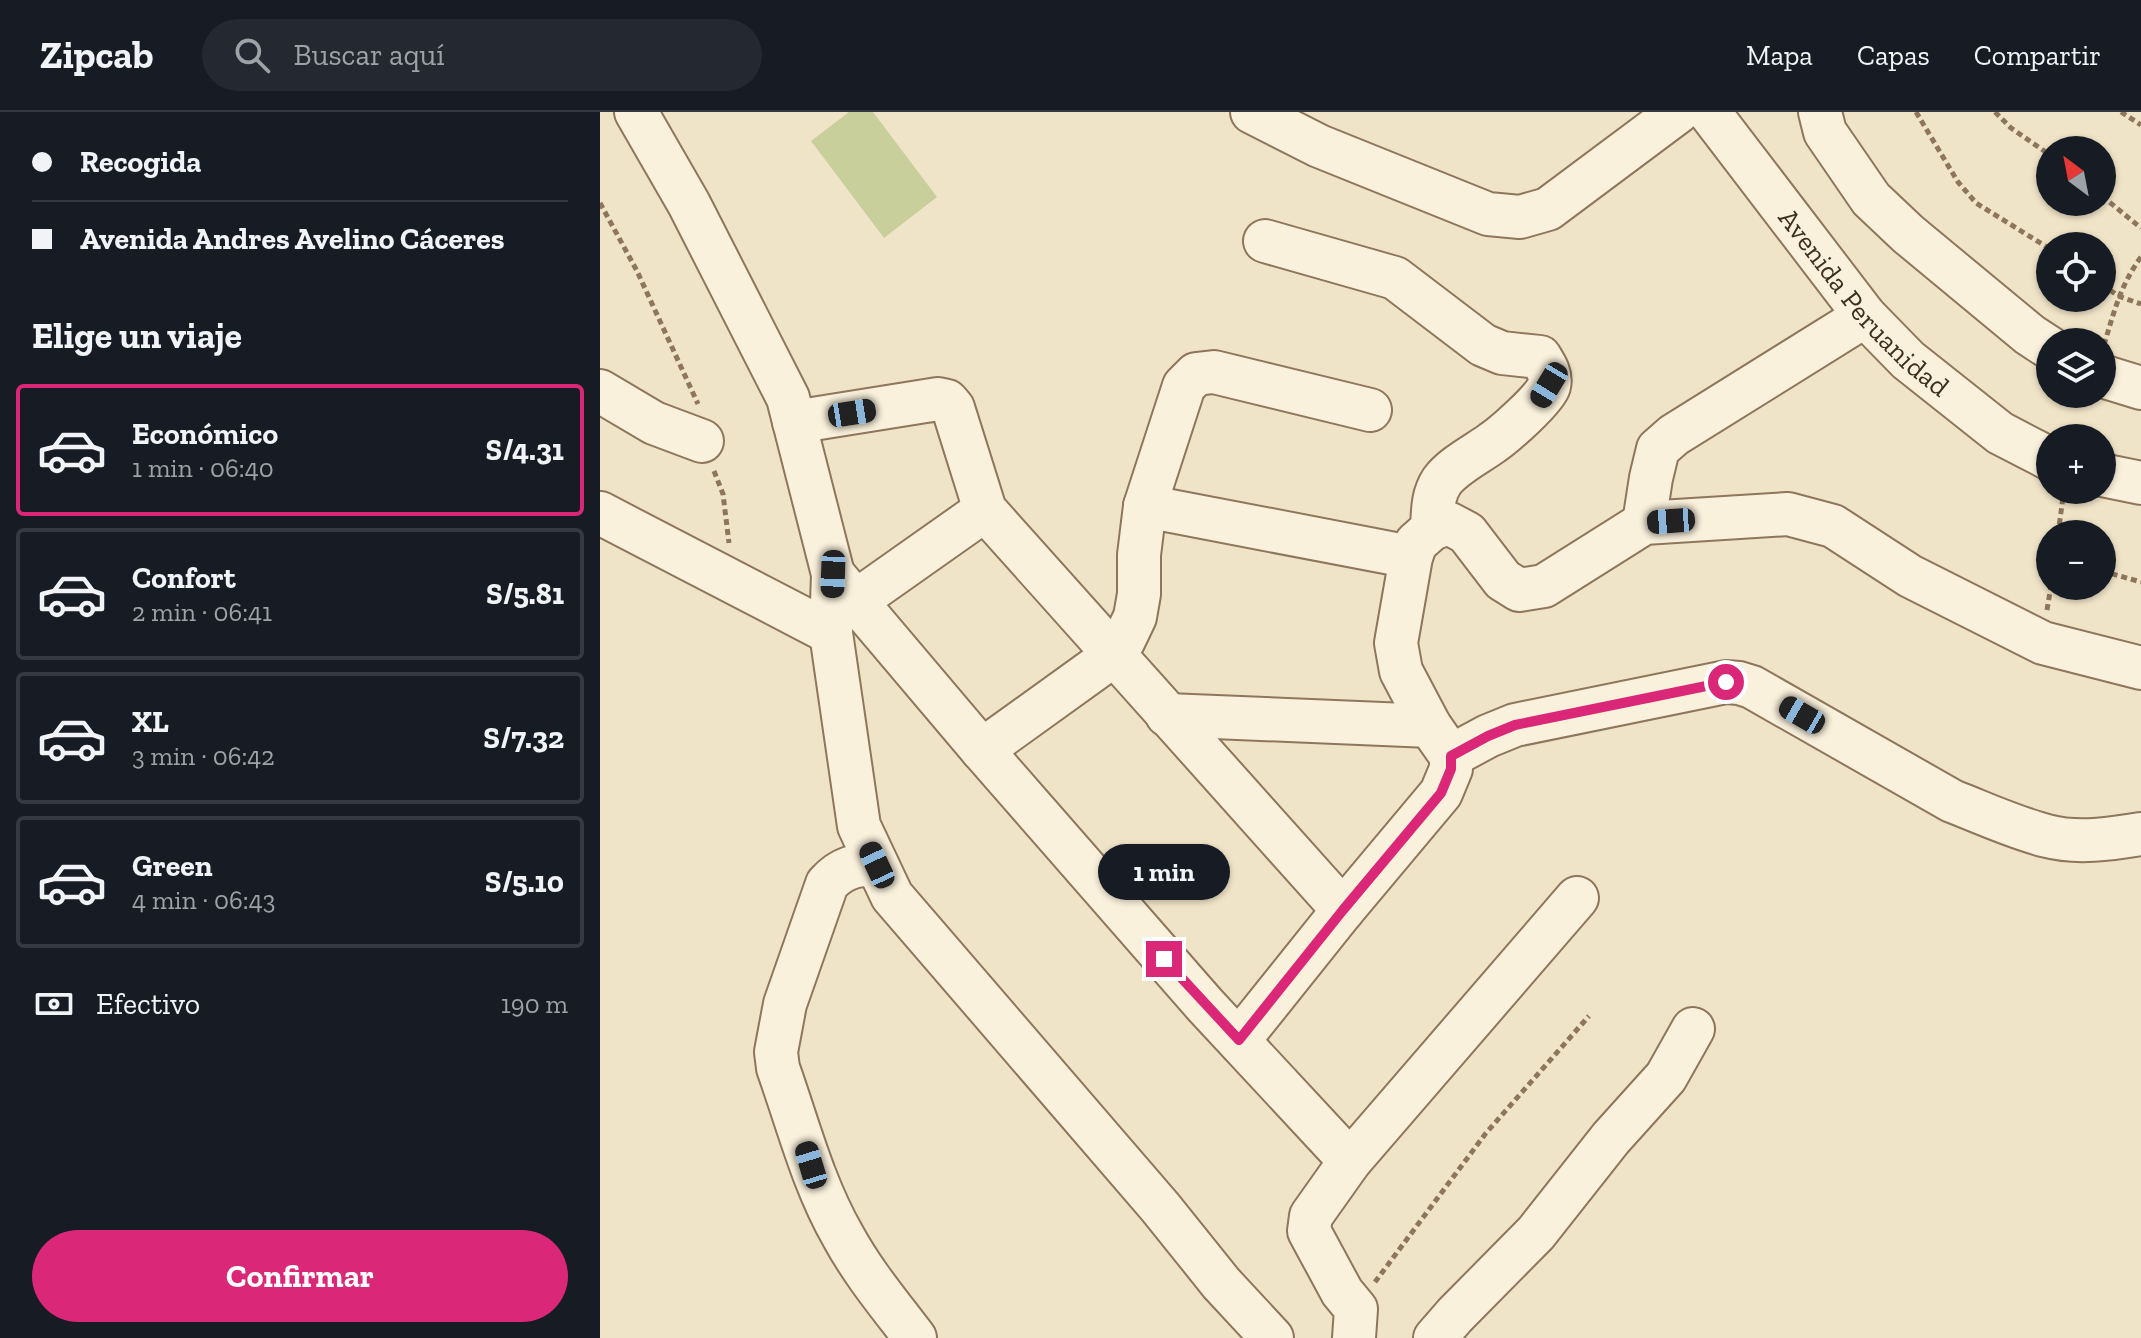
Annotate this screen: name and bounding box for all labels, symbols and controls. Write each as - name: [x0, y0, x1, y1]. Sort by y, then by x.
- search box: [202, 19, 762, 91]
- text: Zipcab: [40, 32, 154, 78]
- icon: search: [230, 33, 274, 77]
- text: Buscar aquí: [294, 37, 445, 73]
- text: Mapa: [1746, 39, 1813, 72]
- text: Capas: [1857, 39, 1930, 72]
- text: Compartir: [1974, 39, 2101, 72]
- north arrow: [2036, 136, 2116, 216]
- map controls: [2036, 136, 2116, 600]
- text: Recogida: [80, 144, 202, 180]
- street label: Avenida Peruanidad: [1772, 202, 1956, 403]
- text: Avenida Andres Avelino Cáceres: [80, 221, 505, 257]
- button: locate: [2036, 232, 2116, 312]
- text: Elige un viaje: [32, 314, 242, 357]
- button: layers: [2036, 328, 2116, 408]
- car: [1526, 358, 1572, 412]
- car: [826, 397, 878, 429]
- icon: car: [36, 414, 108, 486]
- text: Económico: [132, 416, 278, 452]
- button: +: [2036, 424, 2116, 504]
- text: S/4.31: [485, 432, 564, 468]
- text: 1 min · 06:40: [132, 452, 274, 484]
- car: [1646, 507, 1696, 535]
- button: −: [2036, 520, 2116, 600]
- car: [820, 550, 846, 598]
- icon: car: [36, 558, 108, 630]
- text: Confort: [132, 560, 236, 596]
- text: S/5.81: [486, 576, 564, 612]
- text: 2 min · 06:41: [132, 596, 272, 628]
- route start: [1708, 664, 1744, 700]
- car: [1775, 693, 1829, 737]
- icon: car: [36, 702, 108, 774]
- text: XL: [132, 704, 169, 740]
- text: S/7.32: [483, 720, 564, 756]
- text: 3 min · 06:42: [132, 740, 275, 772]
- car: [856, 838, 898, 892]
- callout: 1 min: [1098, 843, 1230, 899]
- icon: car: [36, 846, 108, 918]
- text: Green: [132, 848, 212, 884]
- text: 1 min: [1133, 856, 1195, 888]
- text: S/5.10: [485, 864, 564, 900]
- text: 4 min · 06:43: [132, 884, 275, 916]
- route end: [1146, 941, 1182, 977]
- icon: cash: [32, 982, 76, 1026]
- text: Efectivo: [96, 986, 200, 1022]
- text: 190 m: [501, 988, 568, 1020]
- car: [793, 1139, 829, 1191]
- button: Confirmar: [32, 1230, 568, 1322]

